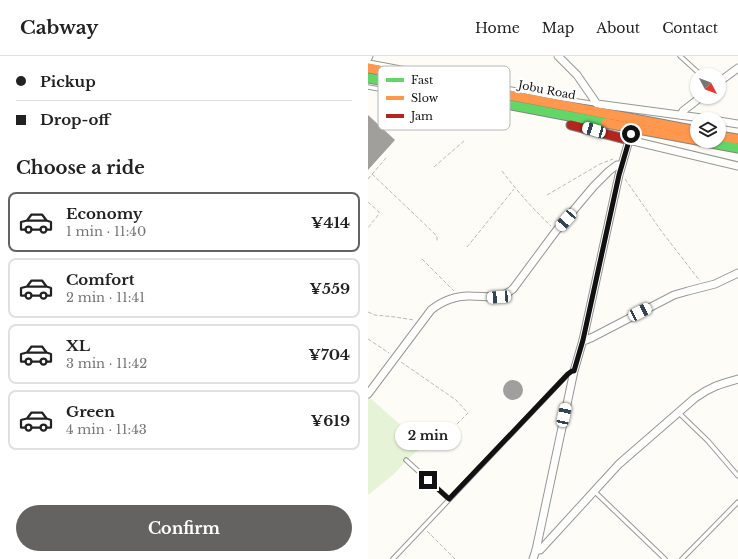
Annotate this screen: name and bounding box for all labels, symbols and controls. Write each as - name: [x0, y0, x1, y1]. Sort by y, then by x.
- text: Cabway: [20, 16, 98, 39]
- text: Home: [475, 19, 520, 37]
- text: Map: [542, 19, 574, 37]
- text: About: [596, 19, 640, 37]
- text: Contact: [662, 19, 718, 37]
- legend: [378, 66, 510, 130]
- north arrow: [690, 68, 726, 104]
- map controls: [690, 68, 726, 148]
- text: Pickup: [40, 72, 96, 91]
- text: Fast: [411, 73, 434, 87]
- street label: Jobu Road: [515, 77, 577, 103]
- text: Slow: [411, 91, 439, 105]
- text: Jam: [409, 109, 433, 123]
- text: Drop-off: [40, 110, 110, 129]
- button: layers: [690, 112, 726, 148]
- car: [581, 121, 607, 139]
- route start: [622, 125, 640, 143]
- text: Choose a ride: [16, 157, 145, 179]
- icon: car: [18, 204, 54, 240]
- text: Economy: [66, 204, 143, 223]
- car: [554, 207, 578, 233]
- text: ¥414: [311, 213, 350, 232]
- text: 1 min · 11:40: [66, 223, 146, 240]
- icon: car: [18, 270, 54, 306]
- text: Comfort: [66, 270, 134, 289]
- text: ¥559: [309, 279, 350, 298]
- text: 2 min · 11:41: [66, 289, 145, 306]
- car: [487, 290, 511, 304]
- car: [627, 301, 653, 323]
- icon: car: [18, 336, 54, 372]
- text: XL: [66, 336, 90, 355]
- text: ¥704: [308, 345, 350, 364]
- text: 3 min · 11:42: [66, 355, 147, 372]
- icon: car: [18, 402, 54, 438]
- text: Green: [66, 402, 115, 421]
- car: [556, 402, 572, 428]
- text: ¥619: [310, 411, 350, 430]
- text: 4 min · 11:43: [66, 421, 147, 438]
- callout: 2 min: [395, 422, 461, 450]
- text: 2 min: [408, 427, 448, 444]
- route end: [419, 471, 437, 489]
- button: Confirm: [16, 505, 352, 551]

